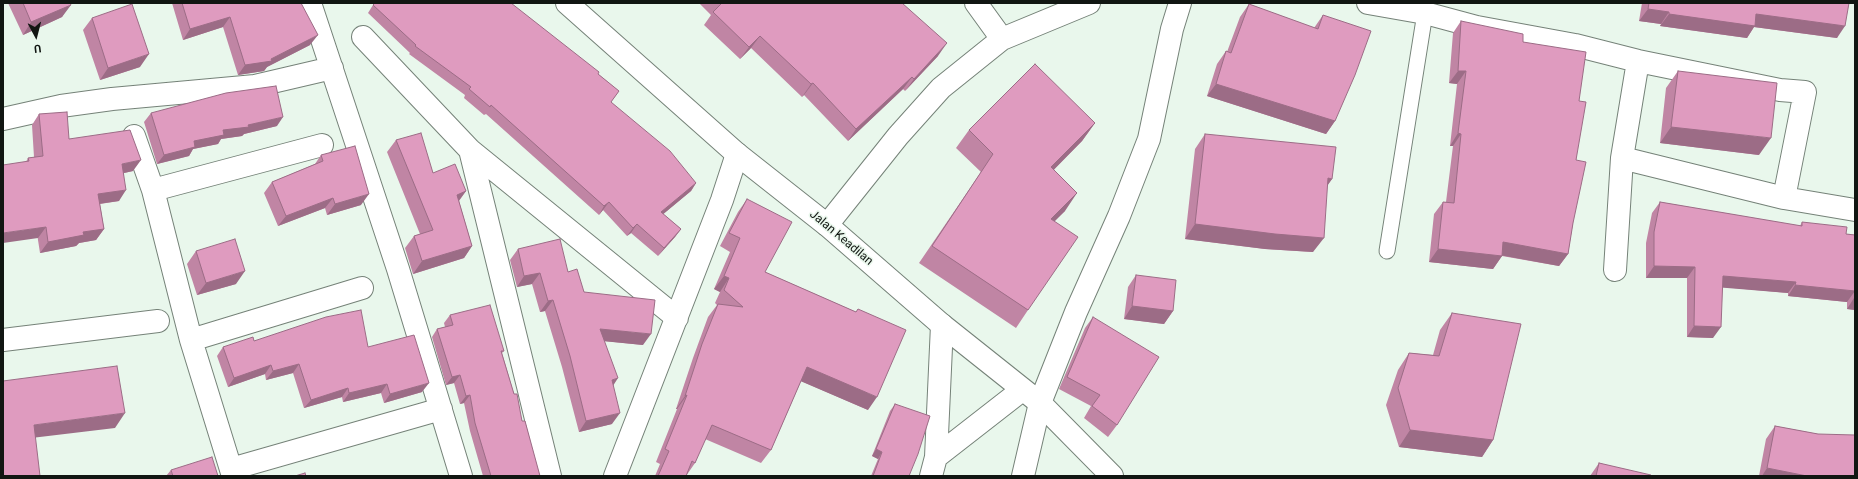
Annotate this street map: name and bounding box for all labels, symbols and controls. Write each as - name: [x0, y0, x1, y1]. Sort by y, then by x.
- north arrow: [16, 16, 56, 56]
- text: U: [33, 42, 42, 55]
- street label: Jalan Keadilan: [806, 207, 876, 269]

